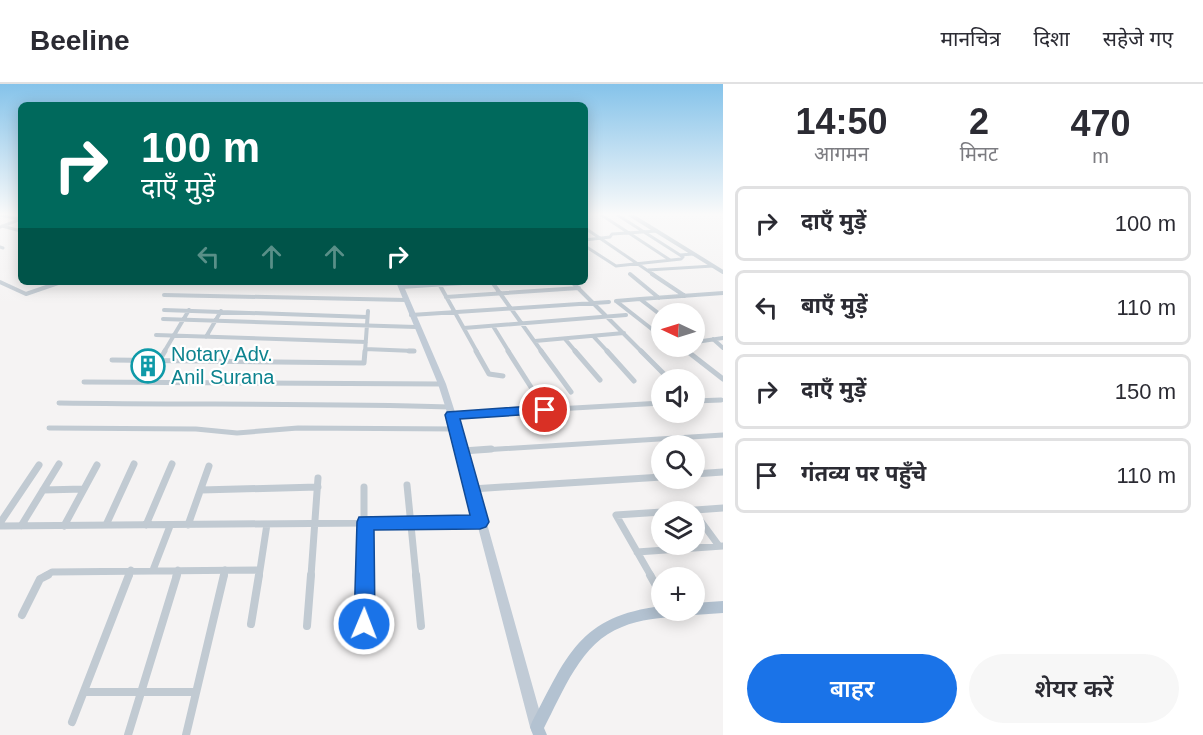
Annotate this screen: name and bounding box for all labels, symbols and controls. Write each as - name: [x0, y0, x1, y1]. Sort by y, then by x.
- text: Beeline: [30, 25, 130, 56]
- text: मानचित्र: [940, 27, 1000, 50]
- text: दिशा: [1033, 27, 1070, 50]
- text: सहेजे गए: [1103, 27, 1173, 50]
- text: 14:50: [795, 101, 887, 142]
- text: 2: [969, 101, 989, 142]
- text: 470: [1071, 103, 1131, 144]
- text: 100 m: [141, 124, 260, 171]
- icon: right: [42, 126, 120, 204]
- text: आगमन: [814, 143, 869, 165]
- text: मिनट: [960, 143, 998, 165]
- text: m: [1092, 145, 1109, 167]
- text: दाएँ मुड़ें: [141, 173, 215, 203]
- icon: right: [750, 207, 783, 240]
- text: दाएँ मुड़ें: [801, 209, 866, 234]
- text: 100 m: [1115, 211, 1176, 236]
- icon: left: [192, 240, 225, 273]
- icon: ahead: [255, 240, 288, 273]
- icon: ahead: [318, 240, 351, 273]
- icon: right: [381, 240, 414, 273]
- icon: left: [750, 291, 783, 324]
- text: बाएँ मुड़ें: [801, 293, 867, 318]
- text: 110 m: [1116, 295, 1176, 320]
- north arrow: [651, 303, 705, 357]
- map controls: [651, 303, 705, 621]
- place label: Notary Adv. Anil Surana: [171, 343, 275, 388]
- building icon: Notary Adv. Anil Surana: [130, 348, 166, 384]
- button: sound: [651, 369, 705, 423]
- icon: right: [750, 375, 783, 408]
- text: दाएँ मुड़ें: [801, 377, 866, 402]
- text: 150 m: [1115, 379, 1176, 404]
- pin: [519, 384, 570, 435]
- icon: arrive: [528, 393, 561, 426]
- button: search: [651, 435, 705, 489]
- icon: arrive: [750, 459, 783, 492]
- text: गंतव्य पर पहुँचे: [801, 461, 926, 486]
- text: 110 m: [1116, 463, 1176, 488]
- button: layers: [651, 501, 705, 555]
- button: +: [651, 567, 705, 621]
- position arrow: [332, 592, 396, 656]
- button: बाहर: [747, 654, 957, 723]
- button: शेयर करें: [969, 654, 1179, 723]

